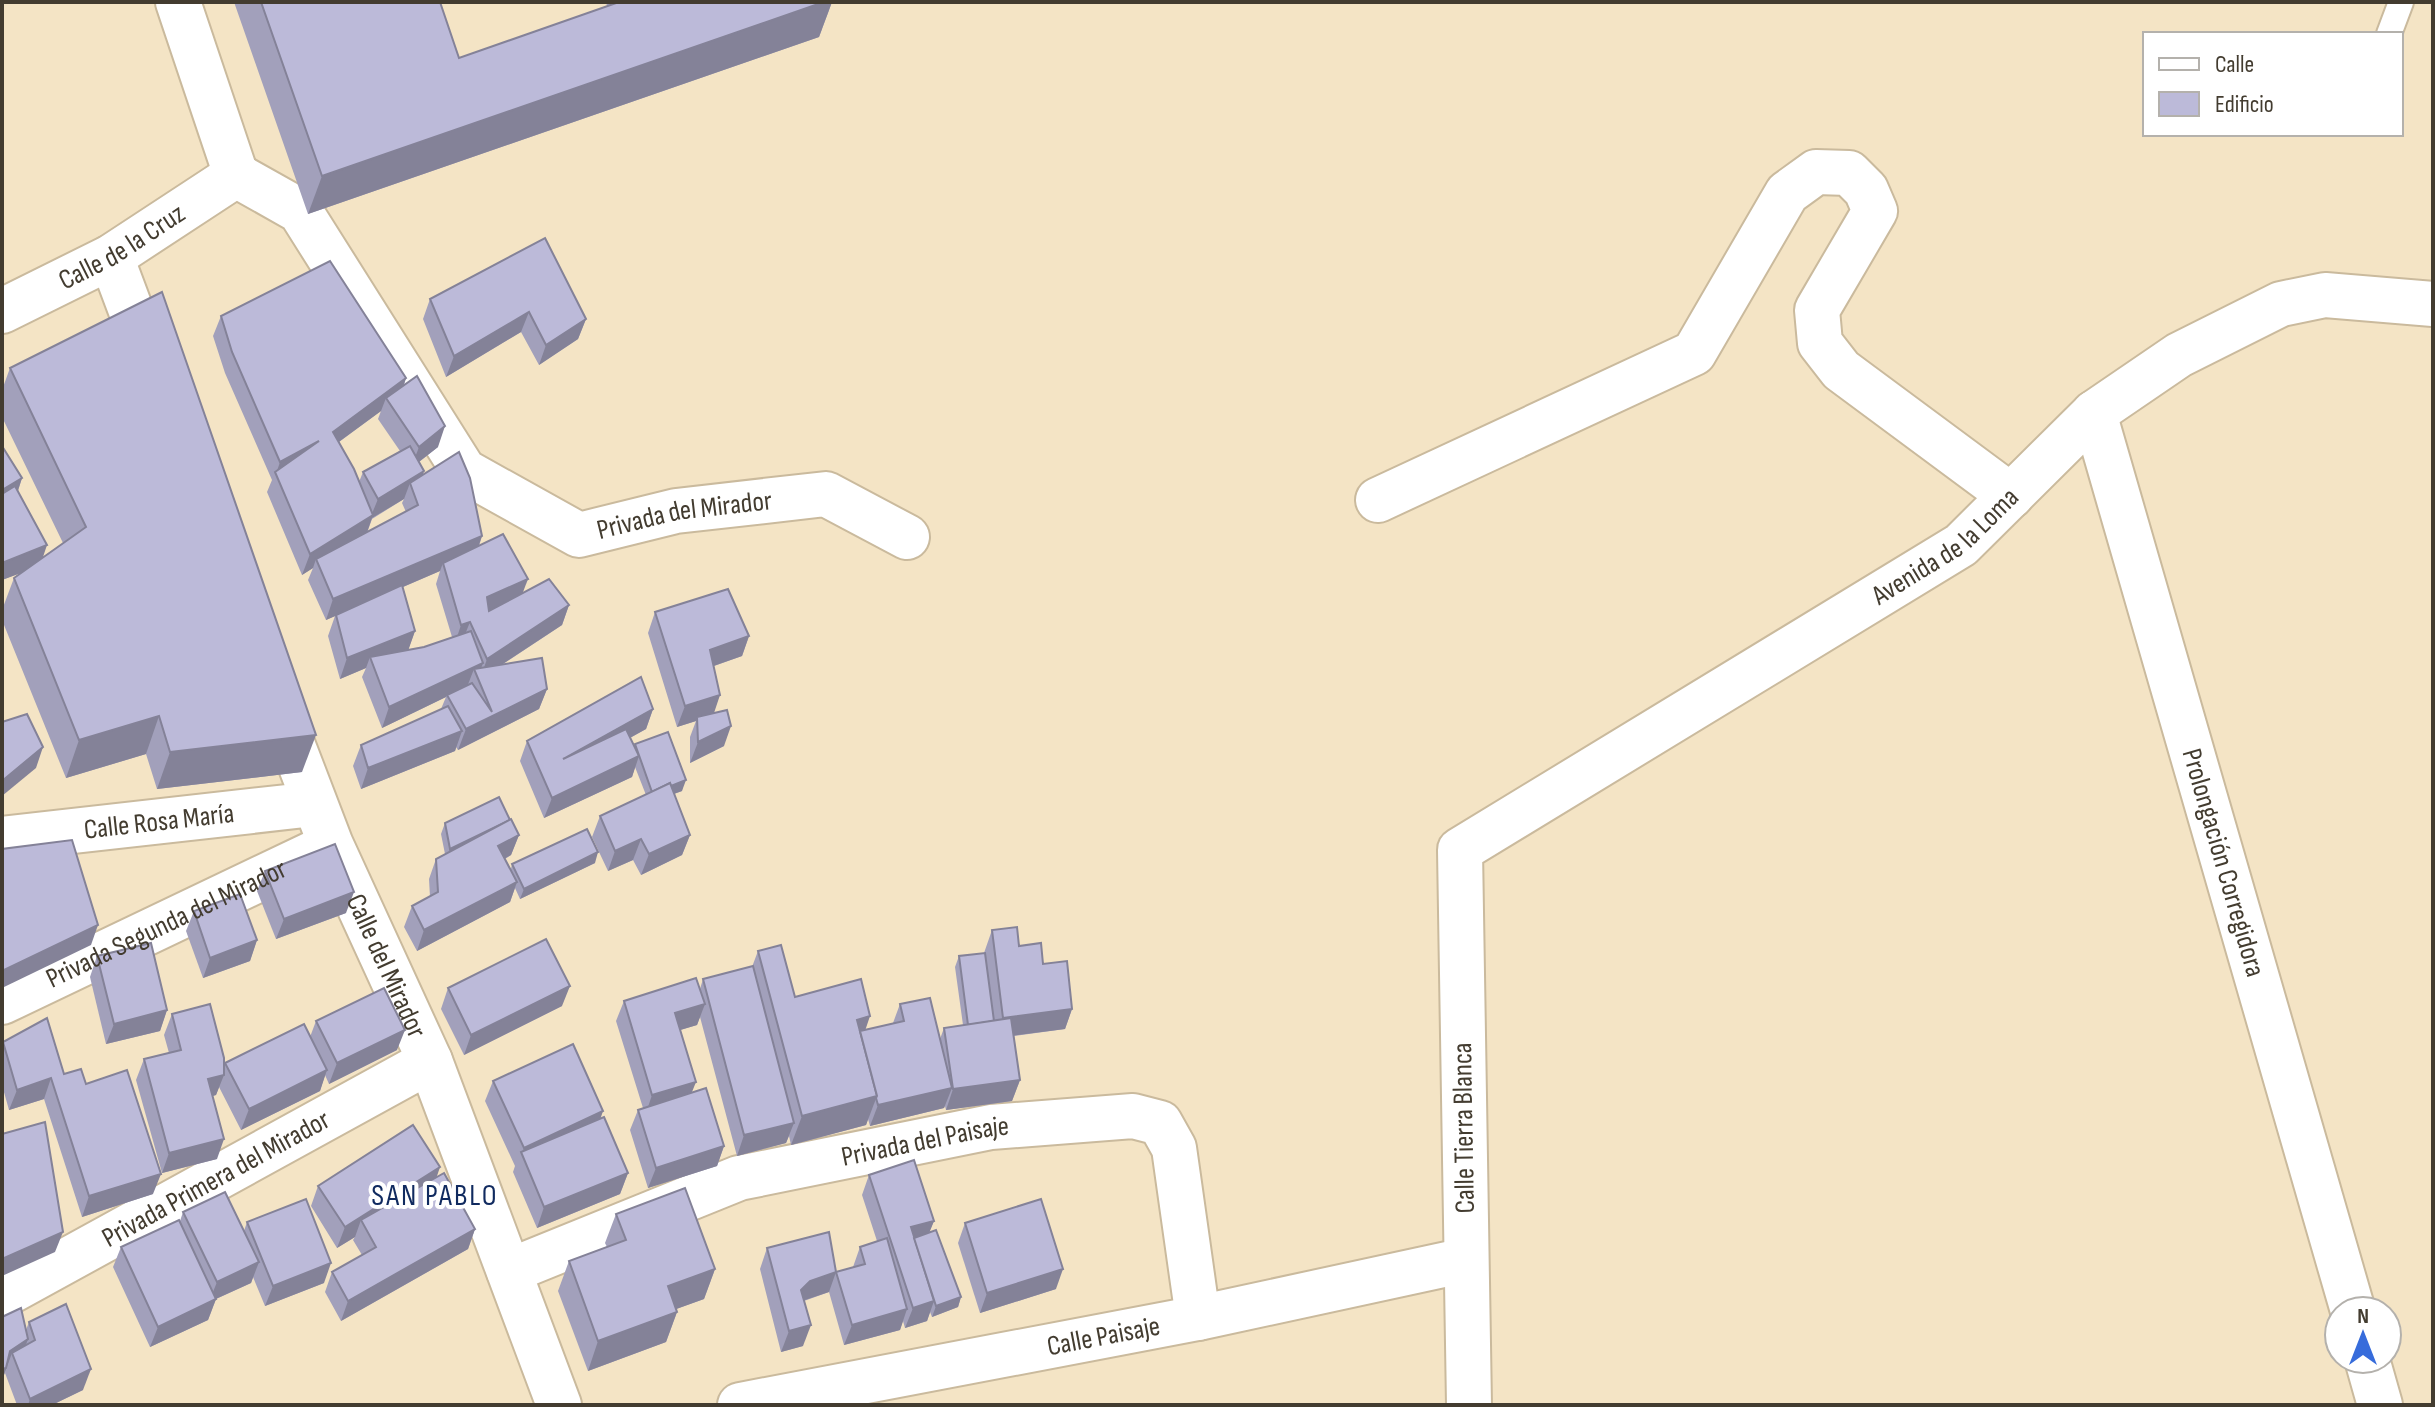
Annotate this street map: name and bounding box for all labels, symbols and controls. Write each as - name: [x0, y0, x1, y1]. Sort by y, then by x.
- legend: [2143, 32, 2403, 136]
- text: Calle: [2215, 50, 2254, 79]
- text: Edificio: [2215, 90, 2274, 119]
- street label: Calle de la Cruz: [53, 197, 191, 297]
- street label: Avenida de la Loma: [1865, 481, 2025, 612]
- street label: Privada del Mirador: [593, 484, 774, 546]
- street label: Prolongación Corregidora: [2175, 745, 2272, 981]
- street label: Calle Rosa María: [82, 797, 236, 846]
- street label: Privada Segunda del Mirador: [41, 852, 292, 995]
- street label: Calle del Mirador: [339, 889, 434, 1043]
- street label: Calle Tierra Blanca: [1446, 1042, 1482, 1214]
- street label: Privada Primera del Mirador: [96, 1103, 335, 1254]
- street label: Privada del Paisaje: [838, 1109, 1010, 1173]
- district label: SAN PABLO: [371, 1178, 499, 1214]
- north arrow: [2323, 1295, 2403, 1375]
- text: N: [2357, 1303, 2369, 1330]
- street label: Calle Paisaje: [1044, 1309, 1163, 1363]

